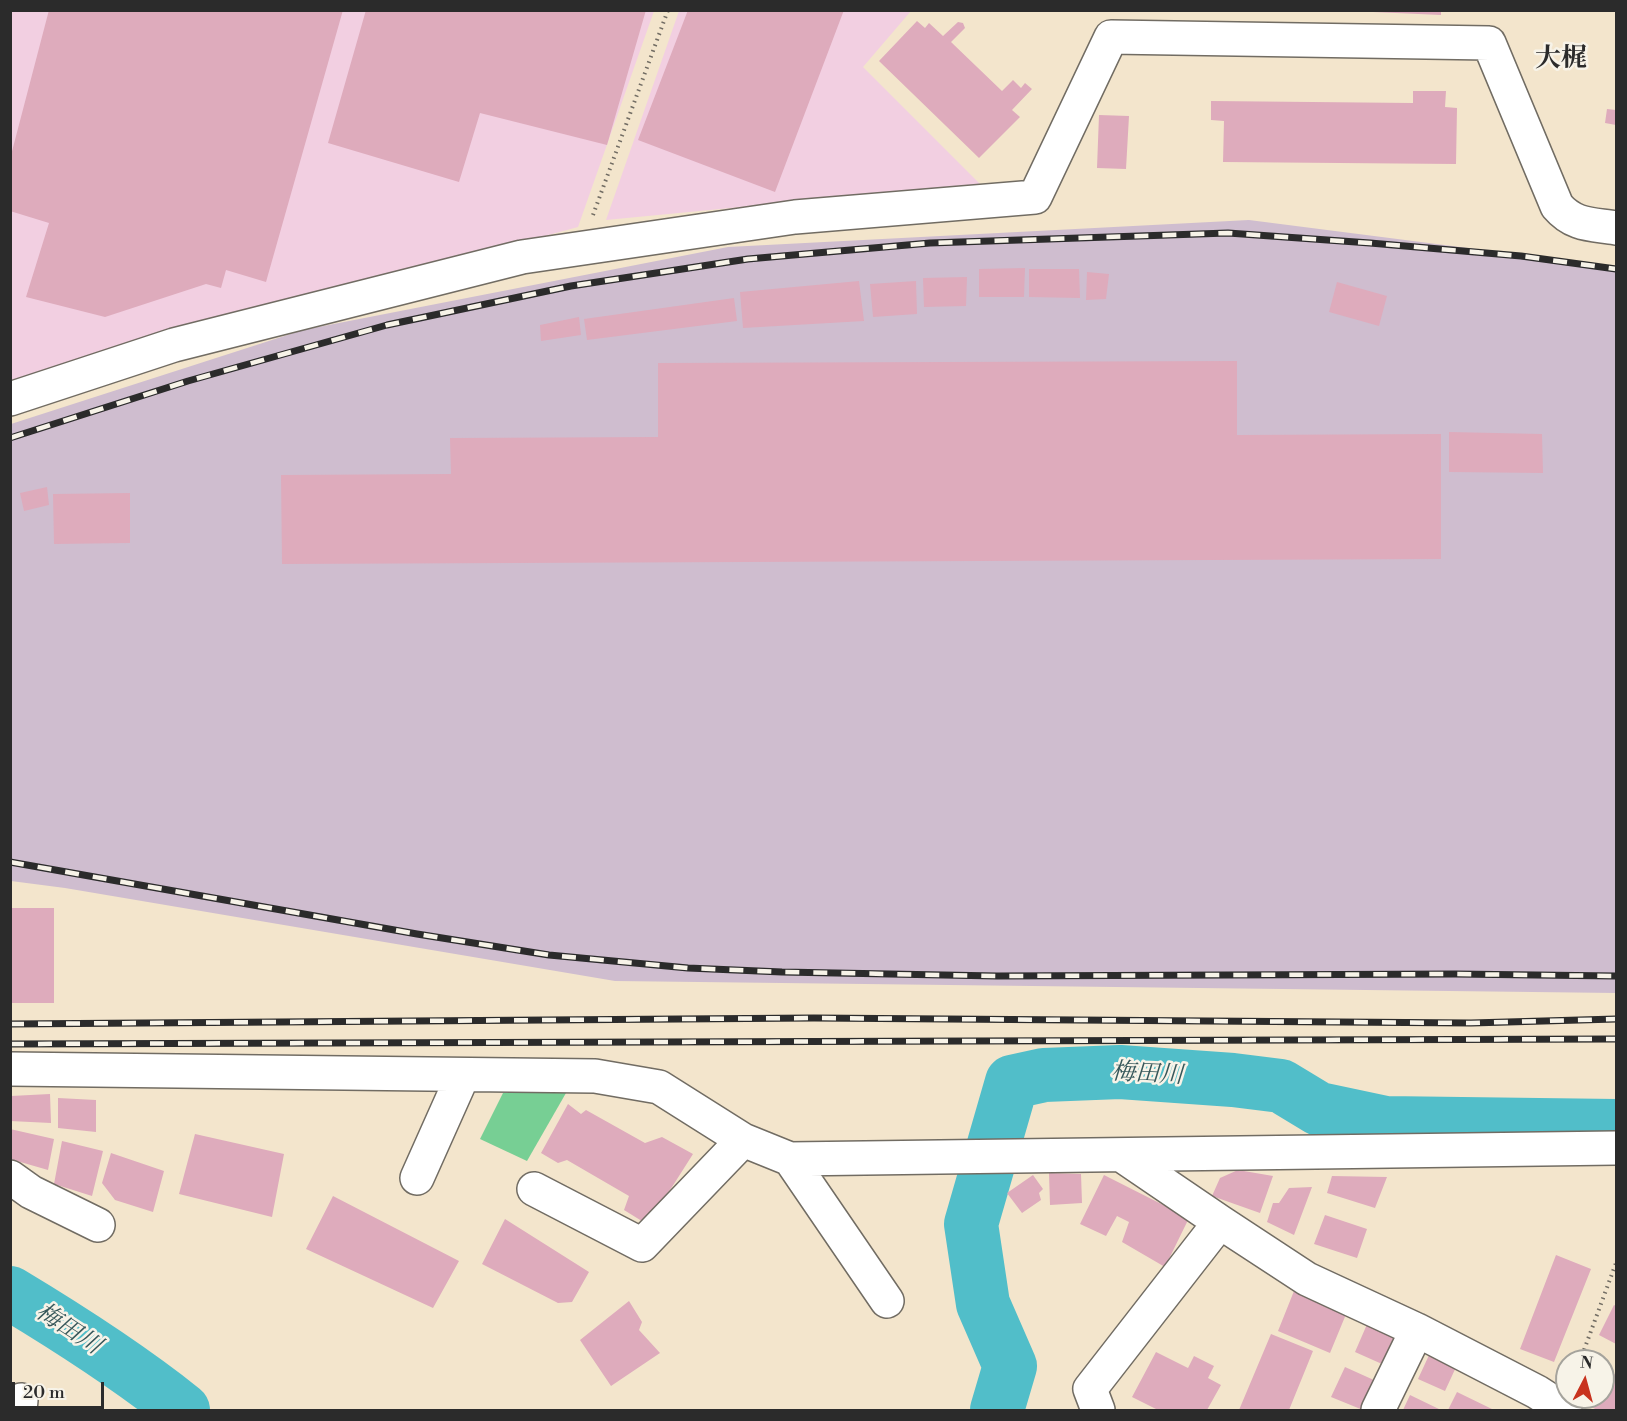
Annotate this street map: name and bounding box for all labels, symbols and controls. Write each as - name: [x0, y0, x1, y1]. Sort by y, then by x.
- district label: 大梶: [1535, 44, 1587, 76]
- water label: 梅田川: [1110, 1059, 1184, 1091]
- water label: 梅田川: [30, 1298, 106, 1362]
- north arrow: [1555, 1349, 1615, 1409]
- text: N: [1579, 1352, 1594, 1374]
- scale bar: [15, 1370, 106, 1408]
- text: 20 m: [23, 1381, 65, 1404]

